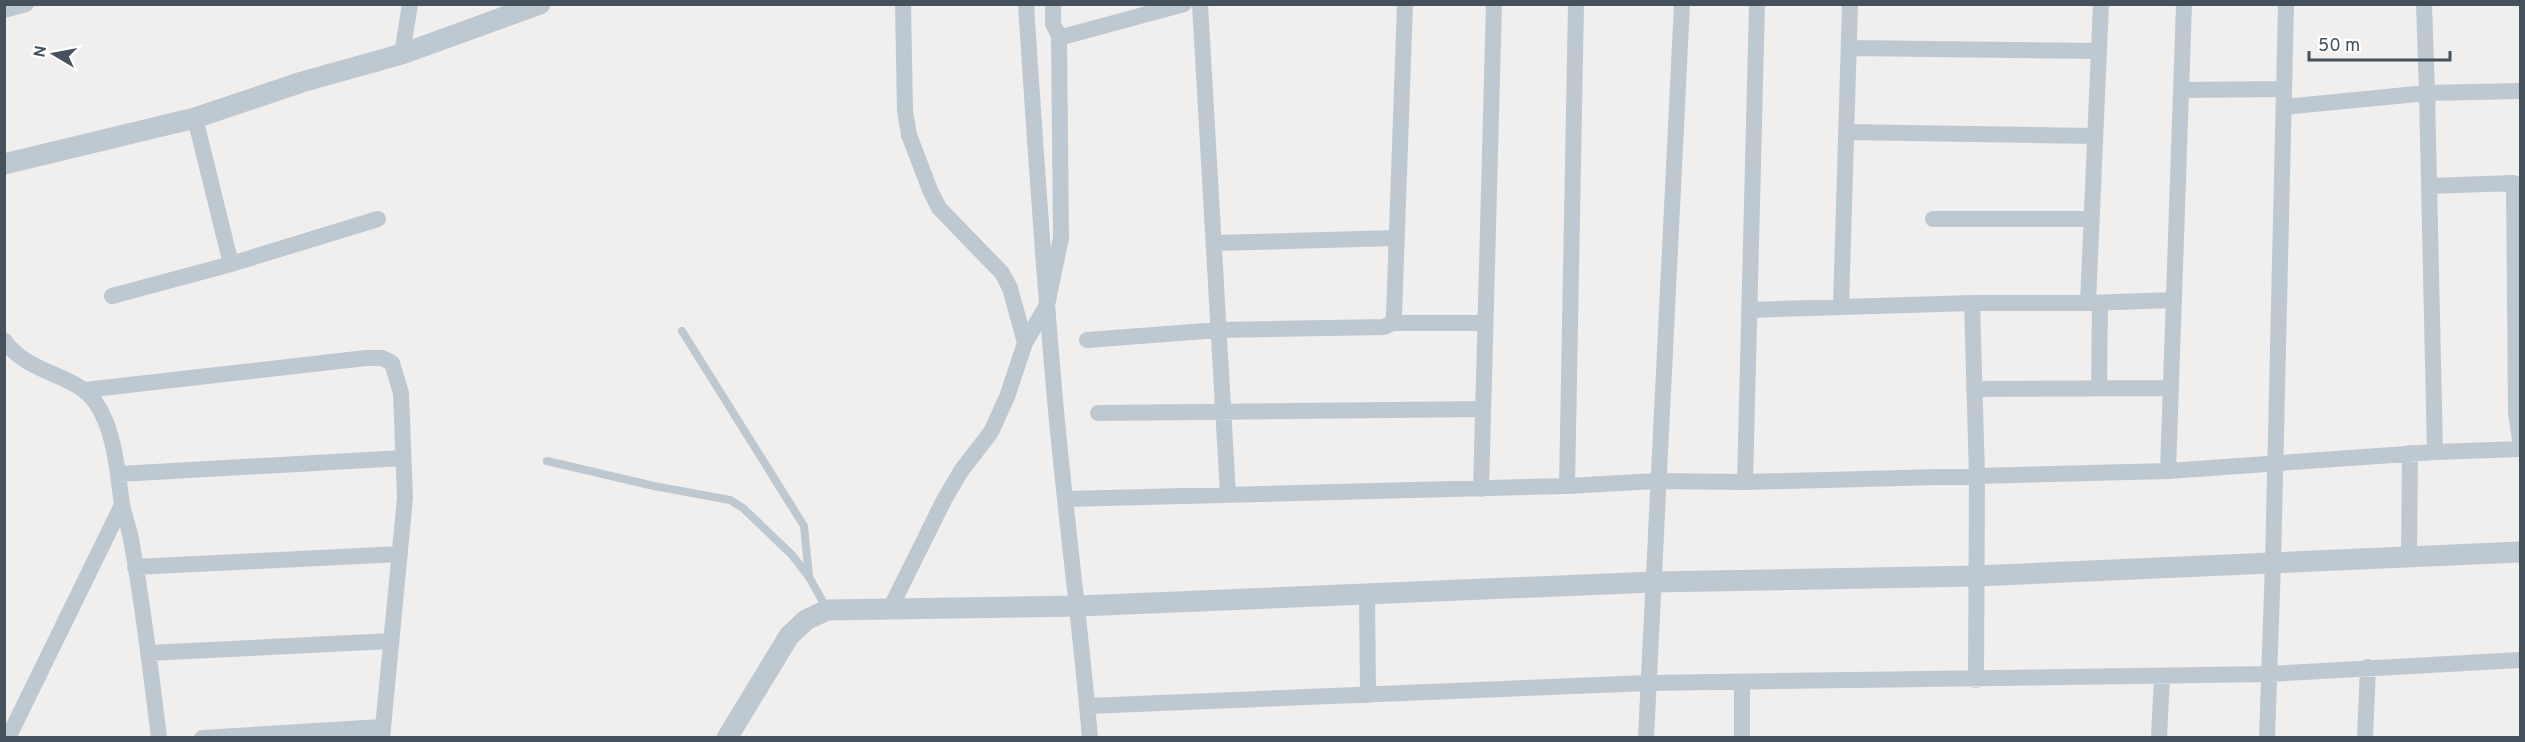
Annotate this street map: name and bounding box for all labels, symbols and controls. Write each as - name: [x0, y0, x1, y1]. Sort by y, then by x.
- north arrow: [24, 24, 84, 84]
- scale bar: [2309, 24, 2450, 62]
- text: 50 m: [2318, 35, 2360, 58]
- text: N: [30, 44, 52, 59]

